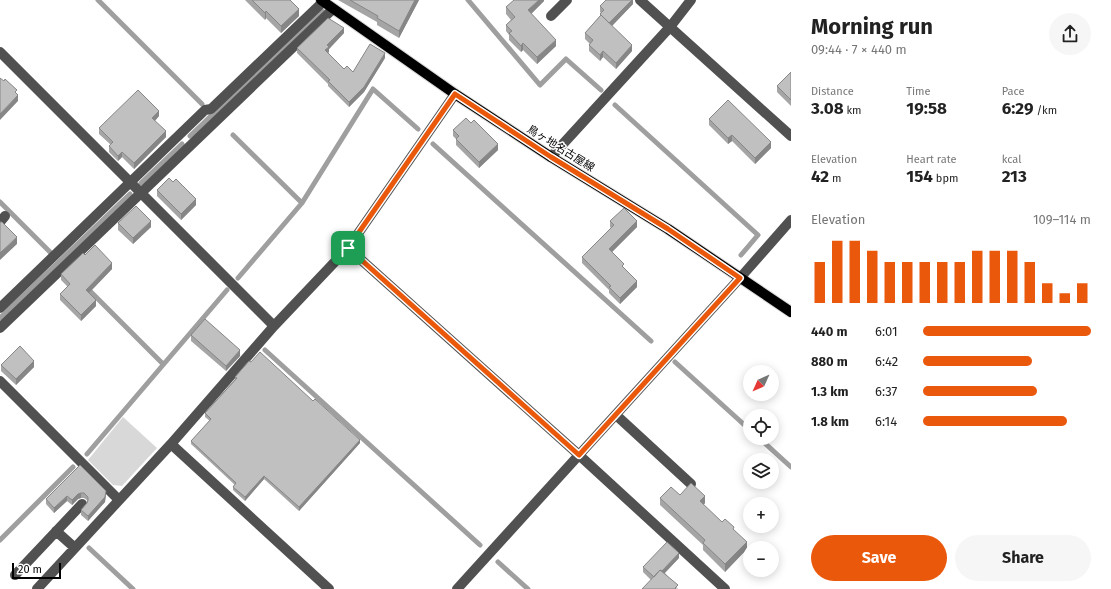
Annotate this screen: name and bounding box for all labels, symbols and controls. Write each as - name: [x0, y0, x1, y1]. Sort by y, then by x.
- text: Morning run: [811, 13, 933, 40]
- button: share: [1049, 13, 1091, 55]
- text: 09:44 · 7 × 440 m: [811, 42, 907, 57]
- text: Distance: [811, 85, 854, 98]
- text: Time: [906, 85, 931, 98]
- text: Pace: [1002, 85, 1024, 98]
- text: 3.08: [811, 98, 844, 119]
- text: 19:58: [906, 98, 947, 119]
- text: 6:29: [1002, 98, 1033, 119]
- text: km: [844, 104, 862, 117]
- text: /km: [1033, 104, 1057, 117]
- street label: 鳥ヶ地名古屋線: [525, 123, 597, 174]
- text: Elevation: [811, 153, 857, 166]
- text: Heart rate: [906, 153, 956, 166]
- text: kcal: [1002, 153, 1021, 166]
- text: 42: [811, 166, 829, 187]
- text: 154: [906, 166, 933, 187]
- text: 213: [1002, 166, 1027, 187]
- text: m: [829, 172, 841, 185]
- text: bpm: [933, 172, 958, 185]
- text: Elevation: [811, 212, 865, 227]
- text: 109–114 m: [1033, 212, 1091, 227]
- pin: [331, 231, 365, 265]
- icon: arrive: [337, 237, 359, 259]
- text: 440 m: [811, 324, 847, 339]
- text: 6:01: [875, 324, 898, 339]
- text: 880 m: [811, 354, 848, 369]
- text: 6:42: [875, 354, 898, 369]
- north arrow: [743, 365, 779, 401]
- map controls: [743, 365, 779, 577]
- text: 1.3 km: [811, 384, 848, 399]
- text: 6:37: [875, 384, 897, 399]
- button: locate: [743, 409, 779, 445]
- text: 1.8 km: [811, 414, 849, 429]
- text: 6:14: [875, 414, 897, 429]
- button: layers: [743, 453, 779, 489]
- button: +: [743, 497, 779, 533]
- button: Save: [811, 535, 947, 581]
- button: Share: [955, 535, 1091, 581]
- button: −: [743, 541, 779, 577]
- scale bar: [12, 561, 61, 580]
- text: 20 m: [18, 563, 42, 576]

